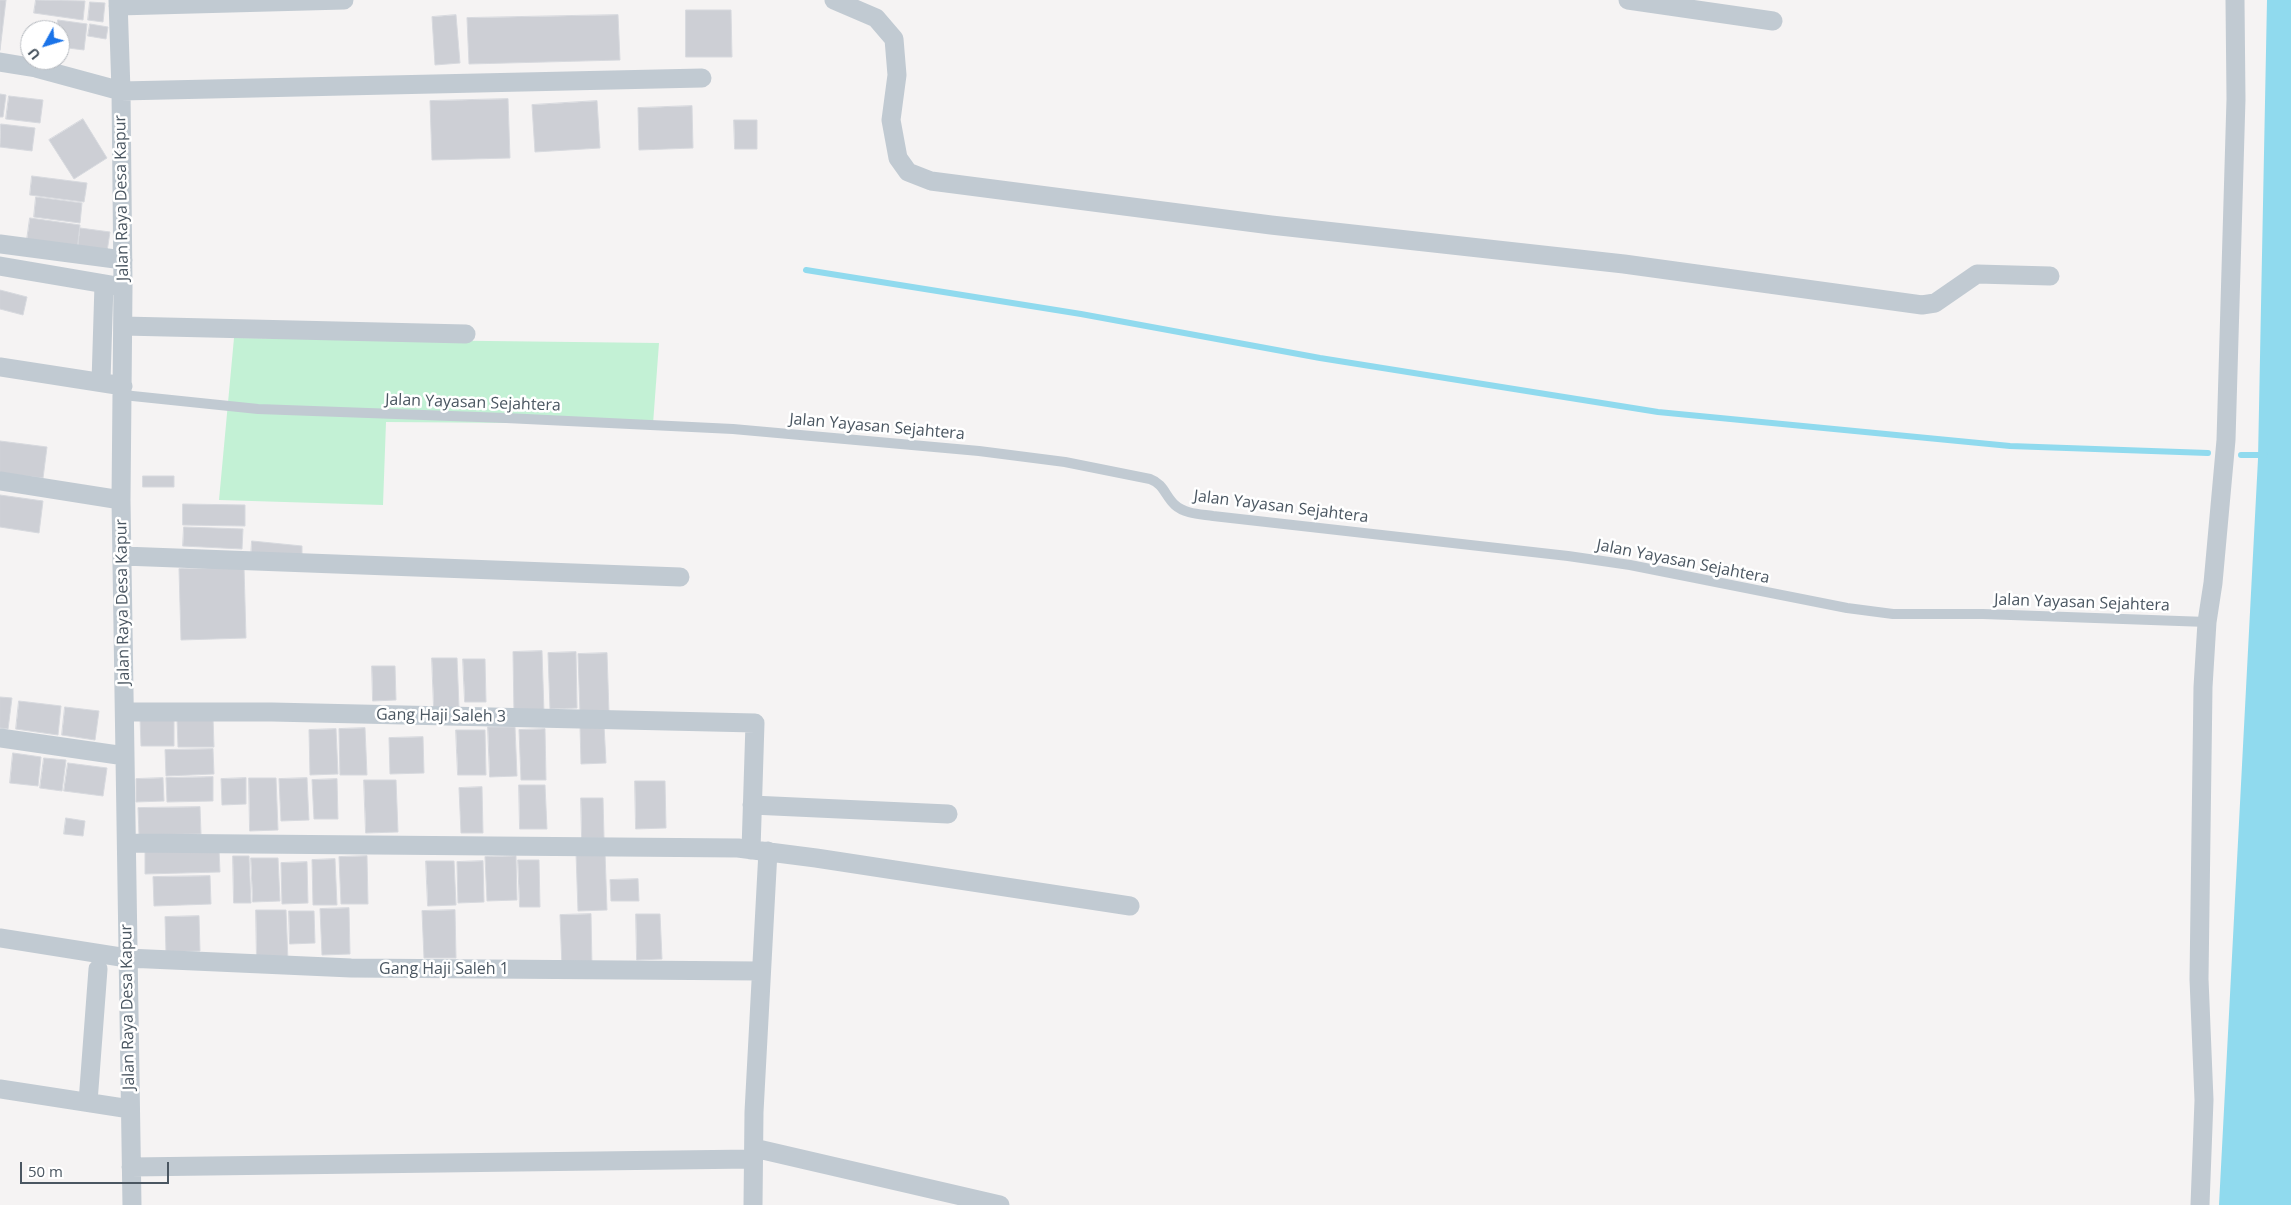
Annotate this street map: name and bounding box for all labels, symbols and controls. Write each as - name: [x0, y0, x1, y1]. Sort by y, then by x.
- north arrow: [20, 20, 70, 70]
- text: U: [23, 44, 44, 64]
- street label: Jalan Raya Desa Kapur: [111, 115, 133, 281]
- street label: Jalan Yayasan Sejahtera: [385, 390, 561, 416]
- street label: Jalan Yayasan Sejahtera: [789, 410, 965, 444]
- street label: Jalan Yayasan Sejahtera: [1193, 487, 1369, 527]
- street label: Jalan Raya Desa Kapur: [112, 519, 134, 685]
- street label: Jalan Yayasan Sejahtera: [1595, 536, 1771, 588]
- street label: Jalan Yayasan Sejahtera: [1994, 590, 2170, 616]
- street label: Gang Haji Saleh 3: [376, 705, 506, 727]
- street label: Jalan Raya Desa Kapur: [117, 924, 139, 1090]
- street label: Gang Haji Saleh 1: [379, 959, 509, 979]
- scale bar: [22, 1152, 171, 1184]
- text: 50 m: [28, 1161, 63, 1181]

